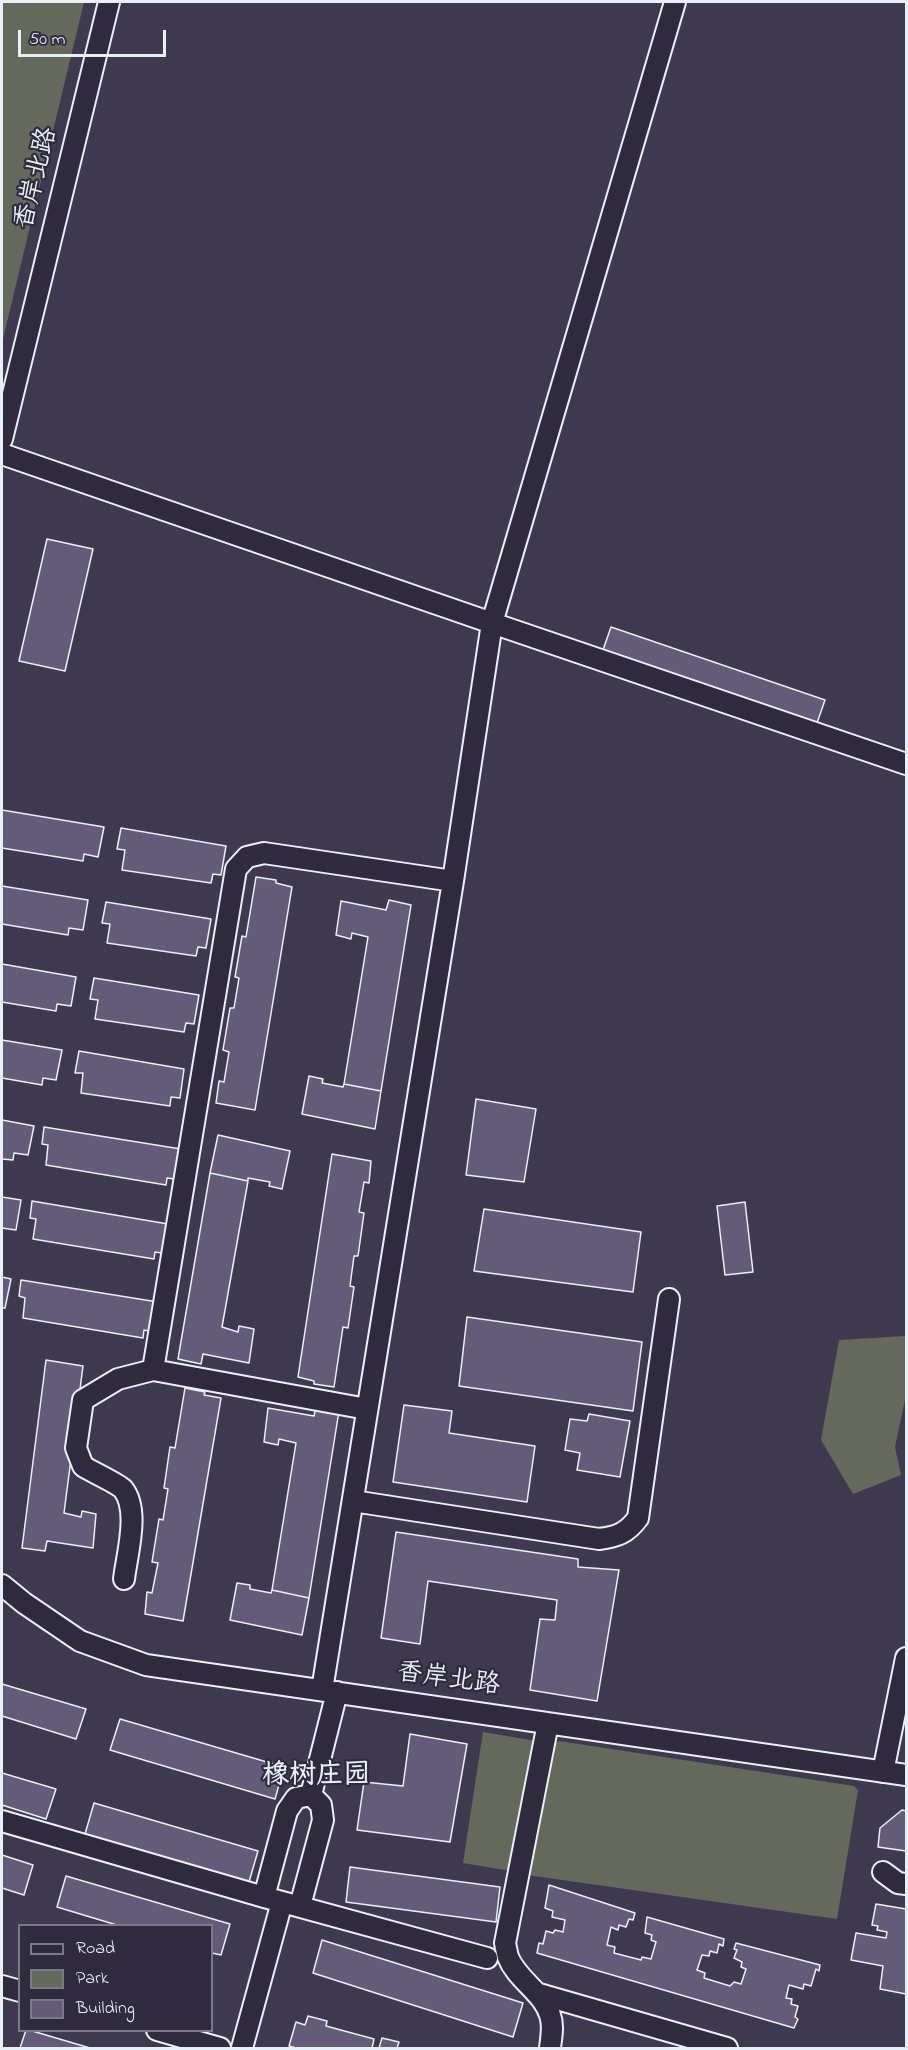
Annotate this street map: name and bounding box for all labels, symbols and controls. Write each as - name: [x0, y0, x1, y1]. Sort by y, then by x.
- scale bar: [21, 18, 170, 56]
- text: 50 m: [29, 27, 66, 53]
- street label: 香岸北路: [10, 125, 66, 233]
- street label: 香岸北路: [394, 1658, 502, 1704]
- district label: 橡树庄园: [262, 1762, 370, 1794]
- legend: [18, 1924, 213, 2032]
- text: Road: [76, 1936, 115, 1962]
- text: Park: [76, 1966, 109, 1992]
- text: Building: [76, 1996, 135, 2022]

